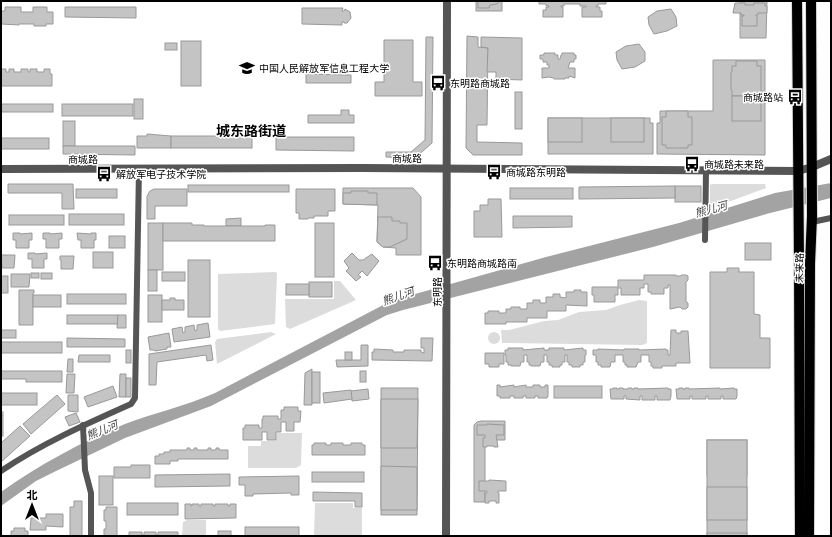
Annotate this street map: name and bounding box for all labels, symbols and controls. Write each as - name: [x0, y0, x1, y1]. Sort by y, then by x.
- school or university icon: 中国人民解放军信息工程大学: [238, 59, 256, 77]
- place label: 中国人民解放军信息工程大学: [259, 62, 389, 74]
- bus stop icon: 东明路商城路: [429, 74, 447, 92]
- place label: 东明路商城路: [450, 77, 510, 89]
- bus stop icon: 商城路站: [786, 88, 804, 106]
- place label: 商城路站: [743, 91, 783, 103]
- district label: 城东路街道: [216, 122, 286, 139]
- street label: 商城路: [392, 152, 422, 164]
- street label: 商城路: [68, 153, 98, 165]
- bus stop icon: 商城路未来路: [683, 155, 701, 173]
- place label: 商城路未来路: [704, 158, 764, 170]
- bus stop icon: 商城路东明路: [485, 163, 503, 181]
- bus stop icon: 解放军电子技术学院: [95, 165, 113, 183]
- place label: 商城路东明路: [506, 166, 566, 178]
- place label: 解放军电子技术学院: [116, 168, 206, 180]
- water label: 熊儿河: [693, 197, 730, 219]
- street label: 未来路: [793, 253, 805, 283]
- bus stop icon: 东明路商城路南: [426, 254, 444, 272]
- place label: 东明路商城路南: [447, 257, 517, 269]
- street label: 东明路: [431, 277, 443, 307]
- water label: 熊儿河: [380, 283, 417, 307]
- water label: 熊儿河: [84, 417, 121, 442]
- north arrow: [12, 485, 52, 525]
- text: 北: [27, 488, 38, 501]

